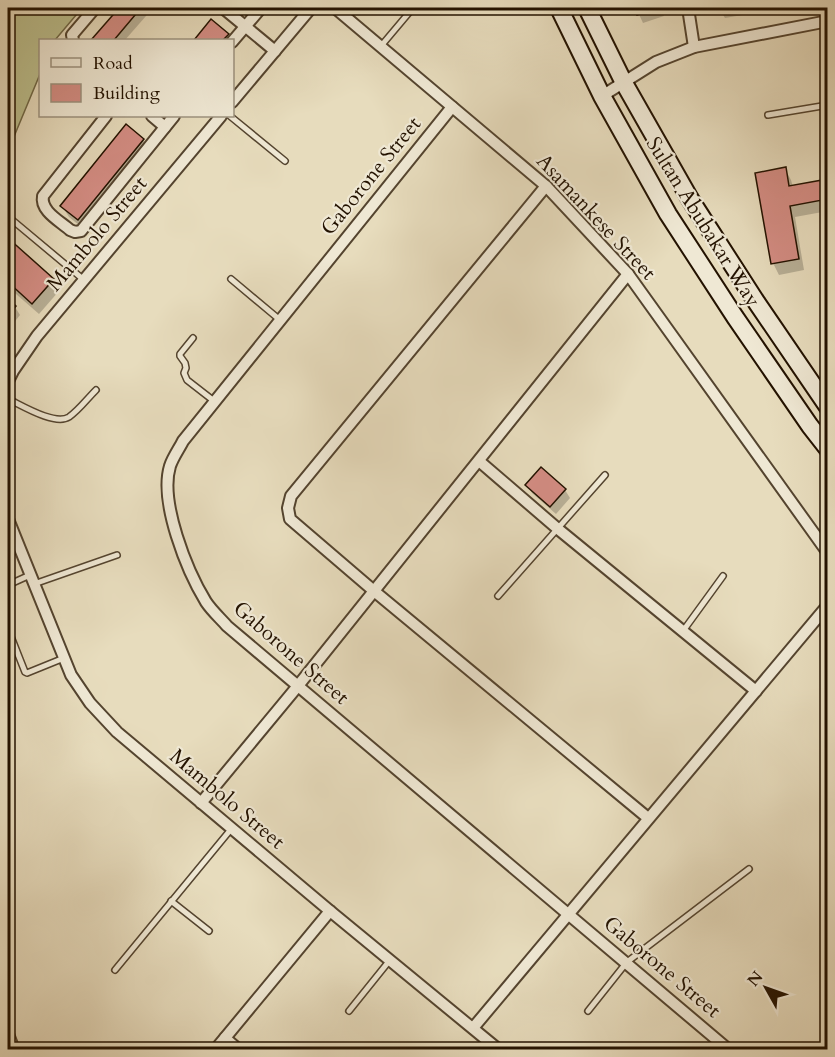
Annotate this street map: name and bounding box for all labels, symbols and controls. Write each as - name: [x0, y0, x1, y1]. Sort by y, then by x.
- legend: [39, 39, 234, 117]
- text: Road: [93, 51, 133, 76]
- text: Building: [93, 81, 161, 106]
- street label: Gaborone Street: [314, 110, 428, 241]
- street label: Sultan Abubakar Way: [639, 131, 767, 313]
- street label: Asamankese Street: [530, 147, 663, 287]
- street label: Mambolo Street: [40, 170, 154, 298]
- street label: Gaborone Street: [227, 595, 355, 712]
- street label: Mambolo Street: [163, 742, 291, 856]
- street label: Gaborone Street: [597, 909, 727, 1025]
- north arrow: [736, 958, 796, 1018]
- text: N: [742, 967, 768, 991]

